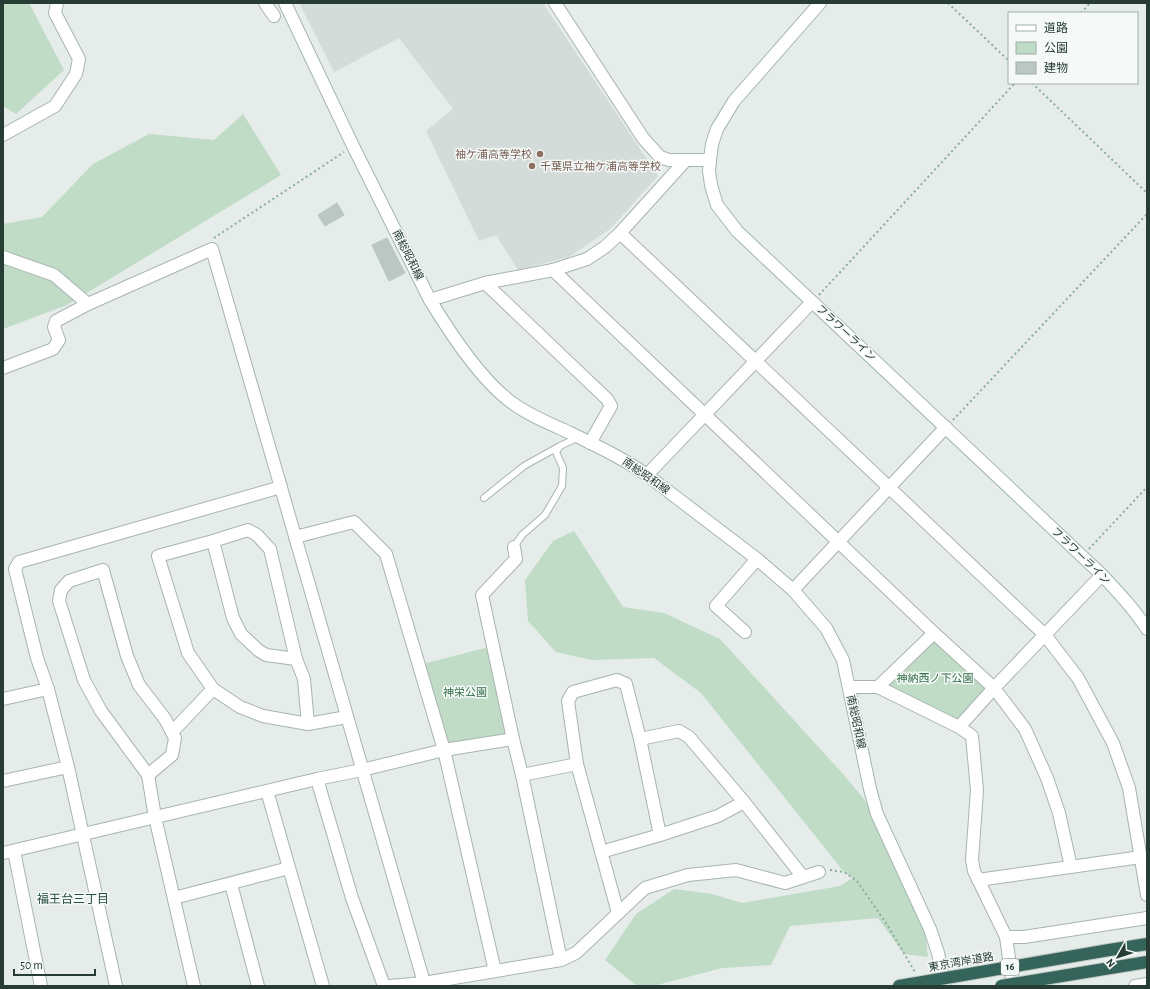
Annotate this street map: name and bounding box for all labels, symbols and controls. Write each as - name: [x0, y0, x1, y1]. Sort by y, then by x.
- legend: [1008, 12, 1138, 84]
- text: 道路: [1044, 21, 1068, 34]
- text: 公園: [1044, 42, 1068, 54]
- text: 建物: [1044, 61, 1068, 74]
- place label: 袖ケ浦高等学校: [455, 148, 532, 160]
- marker: 袖ケ浦高等学校: [535, 149, 545, 159]
- place label: 千葉県立袖ケ浦高等学校: [540, 160, 661, 172]
- marker: 千葉県立袖ケ浦高等学校: [527, 161, 537, 171]
- street label: 南総昭和線: [391, 228, 426, 282]
- street label: フラワーライン: [814, 303, 878, 363]
- street label: 南総昭和線: [620, 455, 672, 496]
- street label: フラワーライン: [1049, 525, 1113, 587]
- park label: 神納西ノ下公園: [897, 672, 974, 684]
- park label: 神栄公園: [443, 686, 487, 698]
- street label: 南総昭和線: [845, 694, 868, 750]
- district label: 福王台三丁目: [37, 892, 109, 905]
- north arrow: [1098, 937, 1138, 977]
- street label: 東京湾岸道路: [927, 950, 994, 973]
- scale bar: [14, 951, 95, 977]
- text: N: [1104, 957, 1117, 969]
- text: 50 m: [20, 959, 43, 971]
- road number: 16: [1001, 959, 1019, 975]

